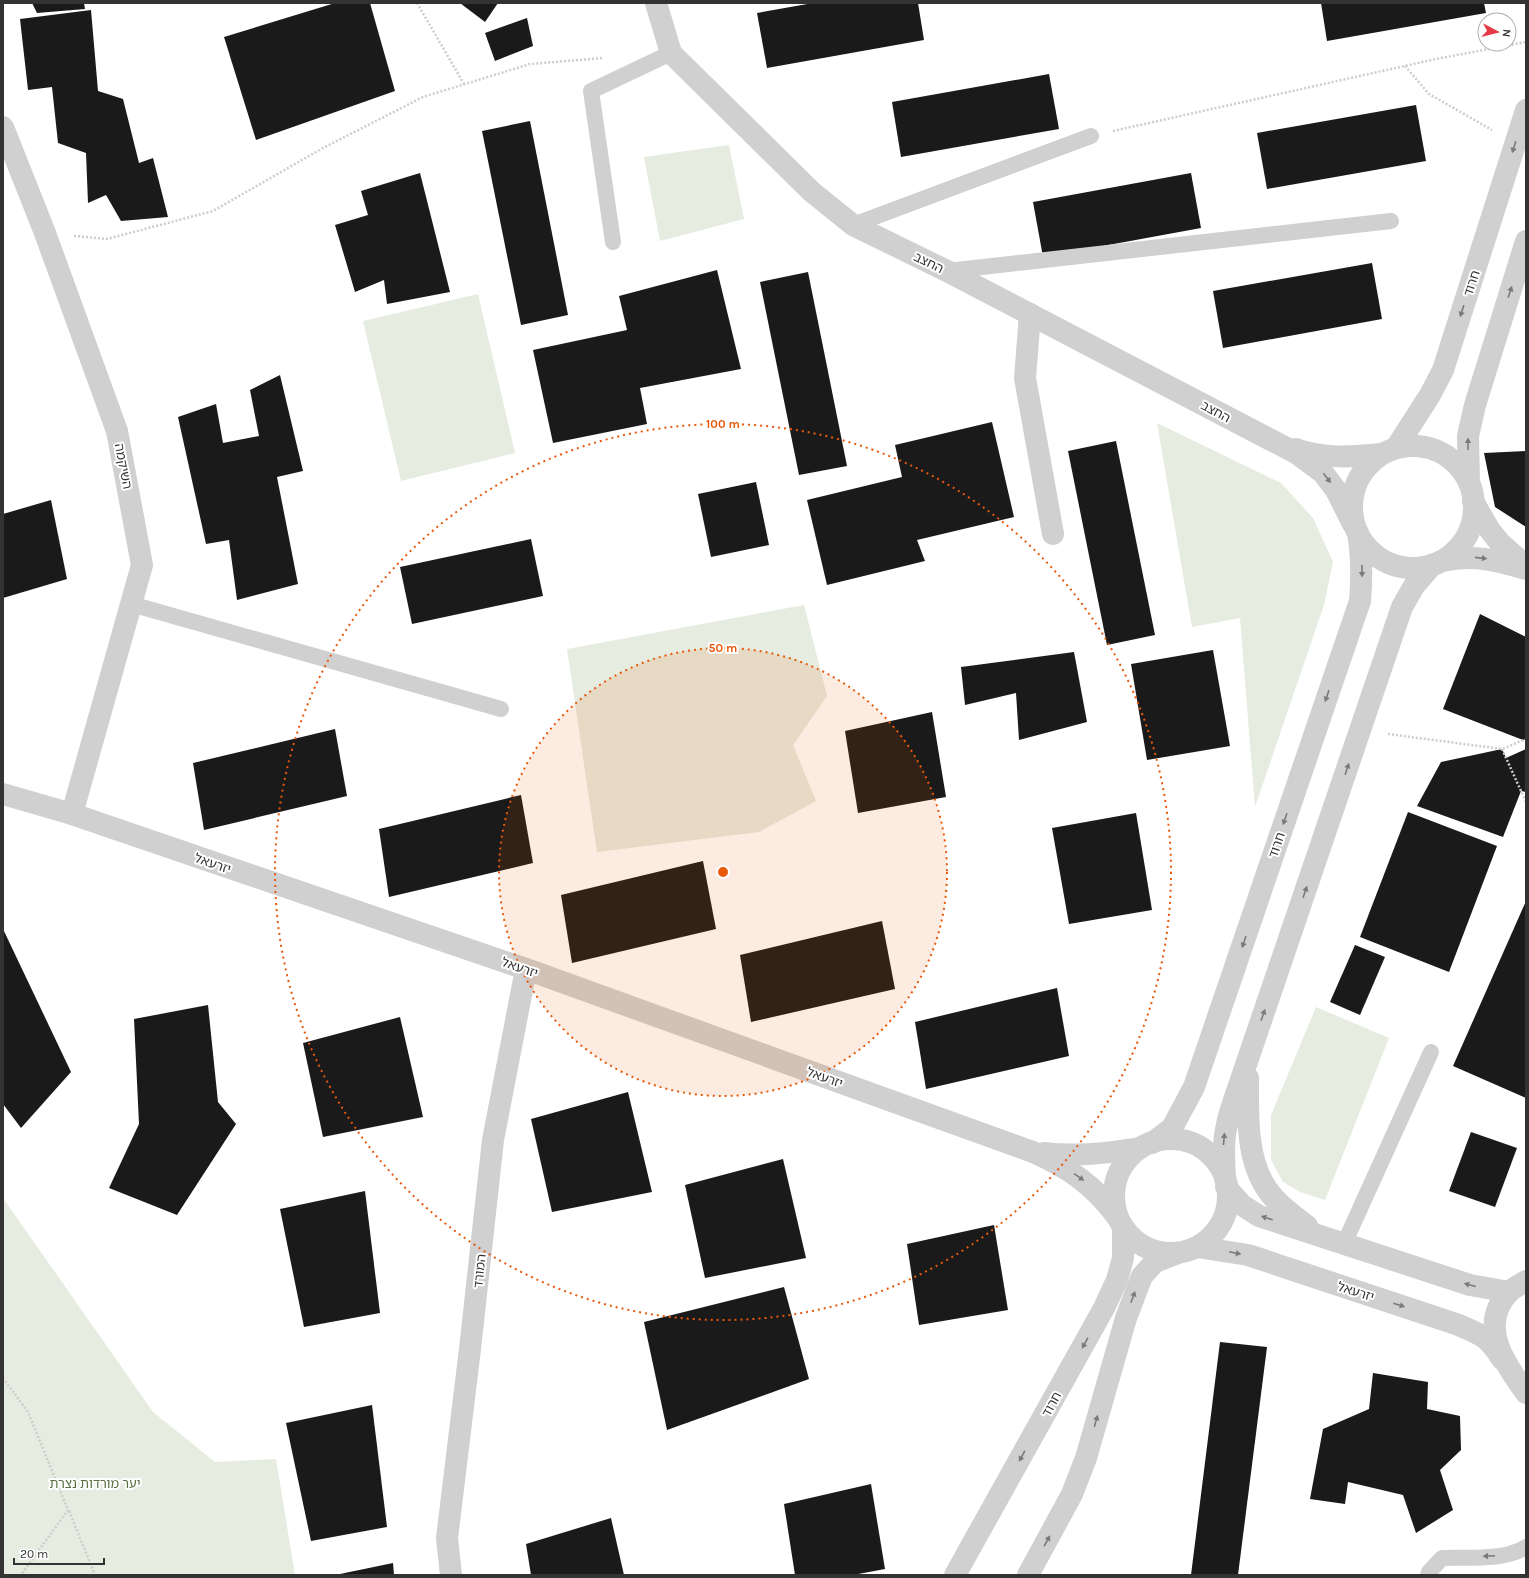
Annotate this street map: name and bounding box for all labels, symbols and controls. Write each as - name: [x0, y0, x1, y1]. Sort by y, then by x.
- north arrow: [1477, 12, 1517, 52]
- text: N: [1499, 28, 1513, 38]
- one-way arrow: [1511, 141, 1517, 153]
- street label: החצב: [912, 249, 946, 276]
- street label: חרוד: [1460, 268, 1483, 298]
- one-way arrow: [1507, 286, 1513, 298]
- one-way arrow: [1459, 305, 1465, 317]
- street label: החצב: [1199, 398, 1233, 425]
- text: 100 m: [706, 417, 740, 431]
- one-way arrow: [1465, 437, 1471, 450]
- street label: השיקמה: [112, 442, 135, 490]
- one-way arrow: [1323, 472, 1331, 483]
- one-way arrow: [1474, 555, 1487, 562]
- one-way arrow: [1359, 565, 1365, 578]
- text: 50 m: [709, 641, 738, 655]
- one-way arrow: [1324, 690, 1330, 702]
- one-way arrow: [1344, 763, 1350, 775]
- one-way arrow: [1282, 813, 1288, 825]
- street label: חרוד: [1265, 830, 1288, 860]
- street label: יזרעאל: [193, 850, 233, 877]
- centre of rings: [716, 865, 730, 879]
- one-way arrow: [1302, 886, 1308, 898]
- one-way arrow: [1240, 936, 1246, 948]
- street label: יזרעאל: [500, 954, 540, 981]
- one-way arrow: [1260, 1009, 1266, 1021]
- street label: יזרעאל: [805, 1064, 845, 1091]
- one-way arrow: [1220, 1133, 1227, 1145]
- one-way arrow: [1074, 1173, 1084, 1181]
- one-way arrow: [1261, 1215, 1273, 1221]
- one-way arrow: [1229, 1250, 1241, 1256]
- street label: המורד: [470, 1253, 489, 1289]
- street label: יזרעאל: [1336, 1279, 1376, 1304]
- one-way arrow: [1464, 1282, 1476, 1288]
- one-way arrow: [1131, 1290, 1137, 1302]
- one-way arrow: [1393, 1302, 1405, 1308]
- one-way arrow: [1082, 1337, 1089, 1348]
- street label: חרוד: [1038, 1389, 1064, 1419]
- one-way arrow: [1094, 1415, 1100, 1428]
- one-way arrow: [1018, 1450, 1025, 1462]
- park label: יער מורדות נצרת: [49, 1476, 141, 1491]
- one-way arrow: [1044, 1535, 1050, 1547]
- scale bar: [14, 1540, 104, 1566]
- text: 20 m: [20, 1547, 48, 1561]
- one-way arrow: [1482, 1553, 1495, 1559]

